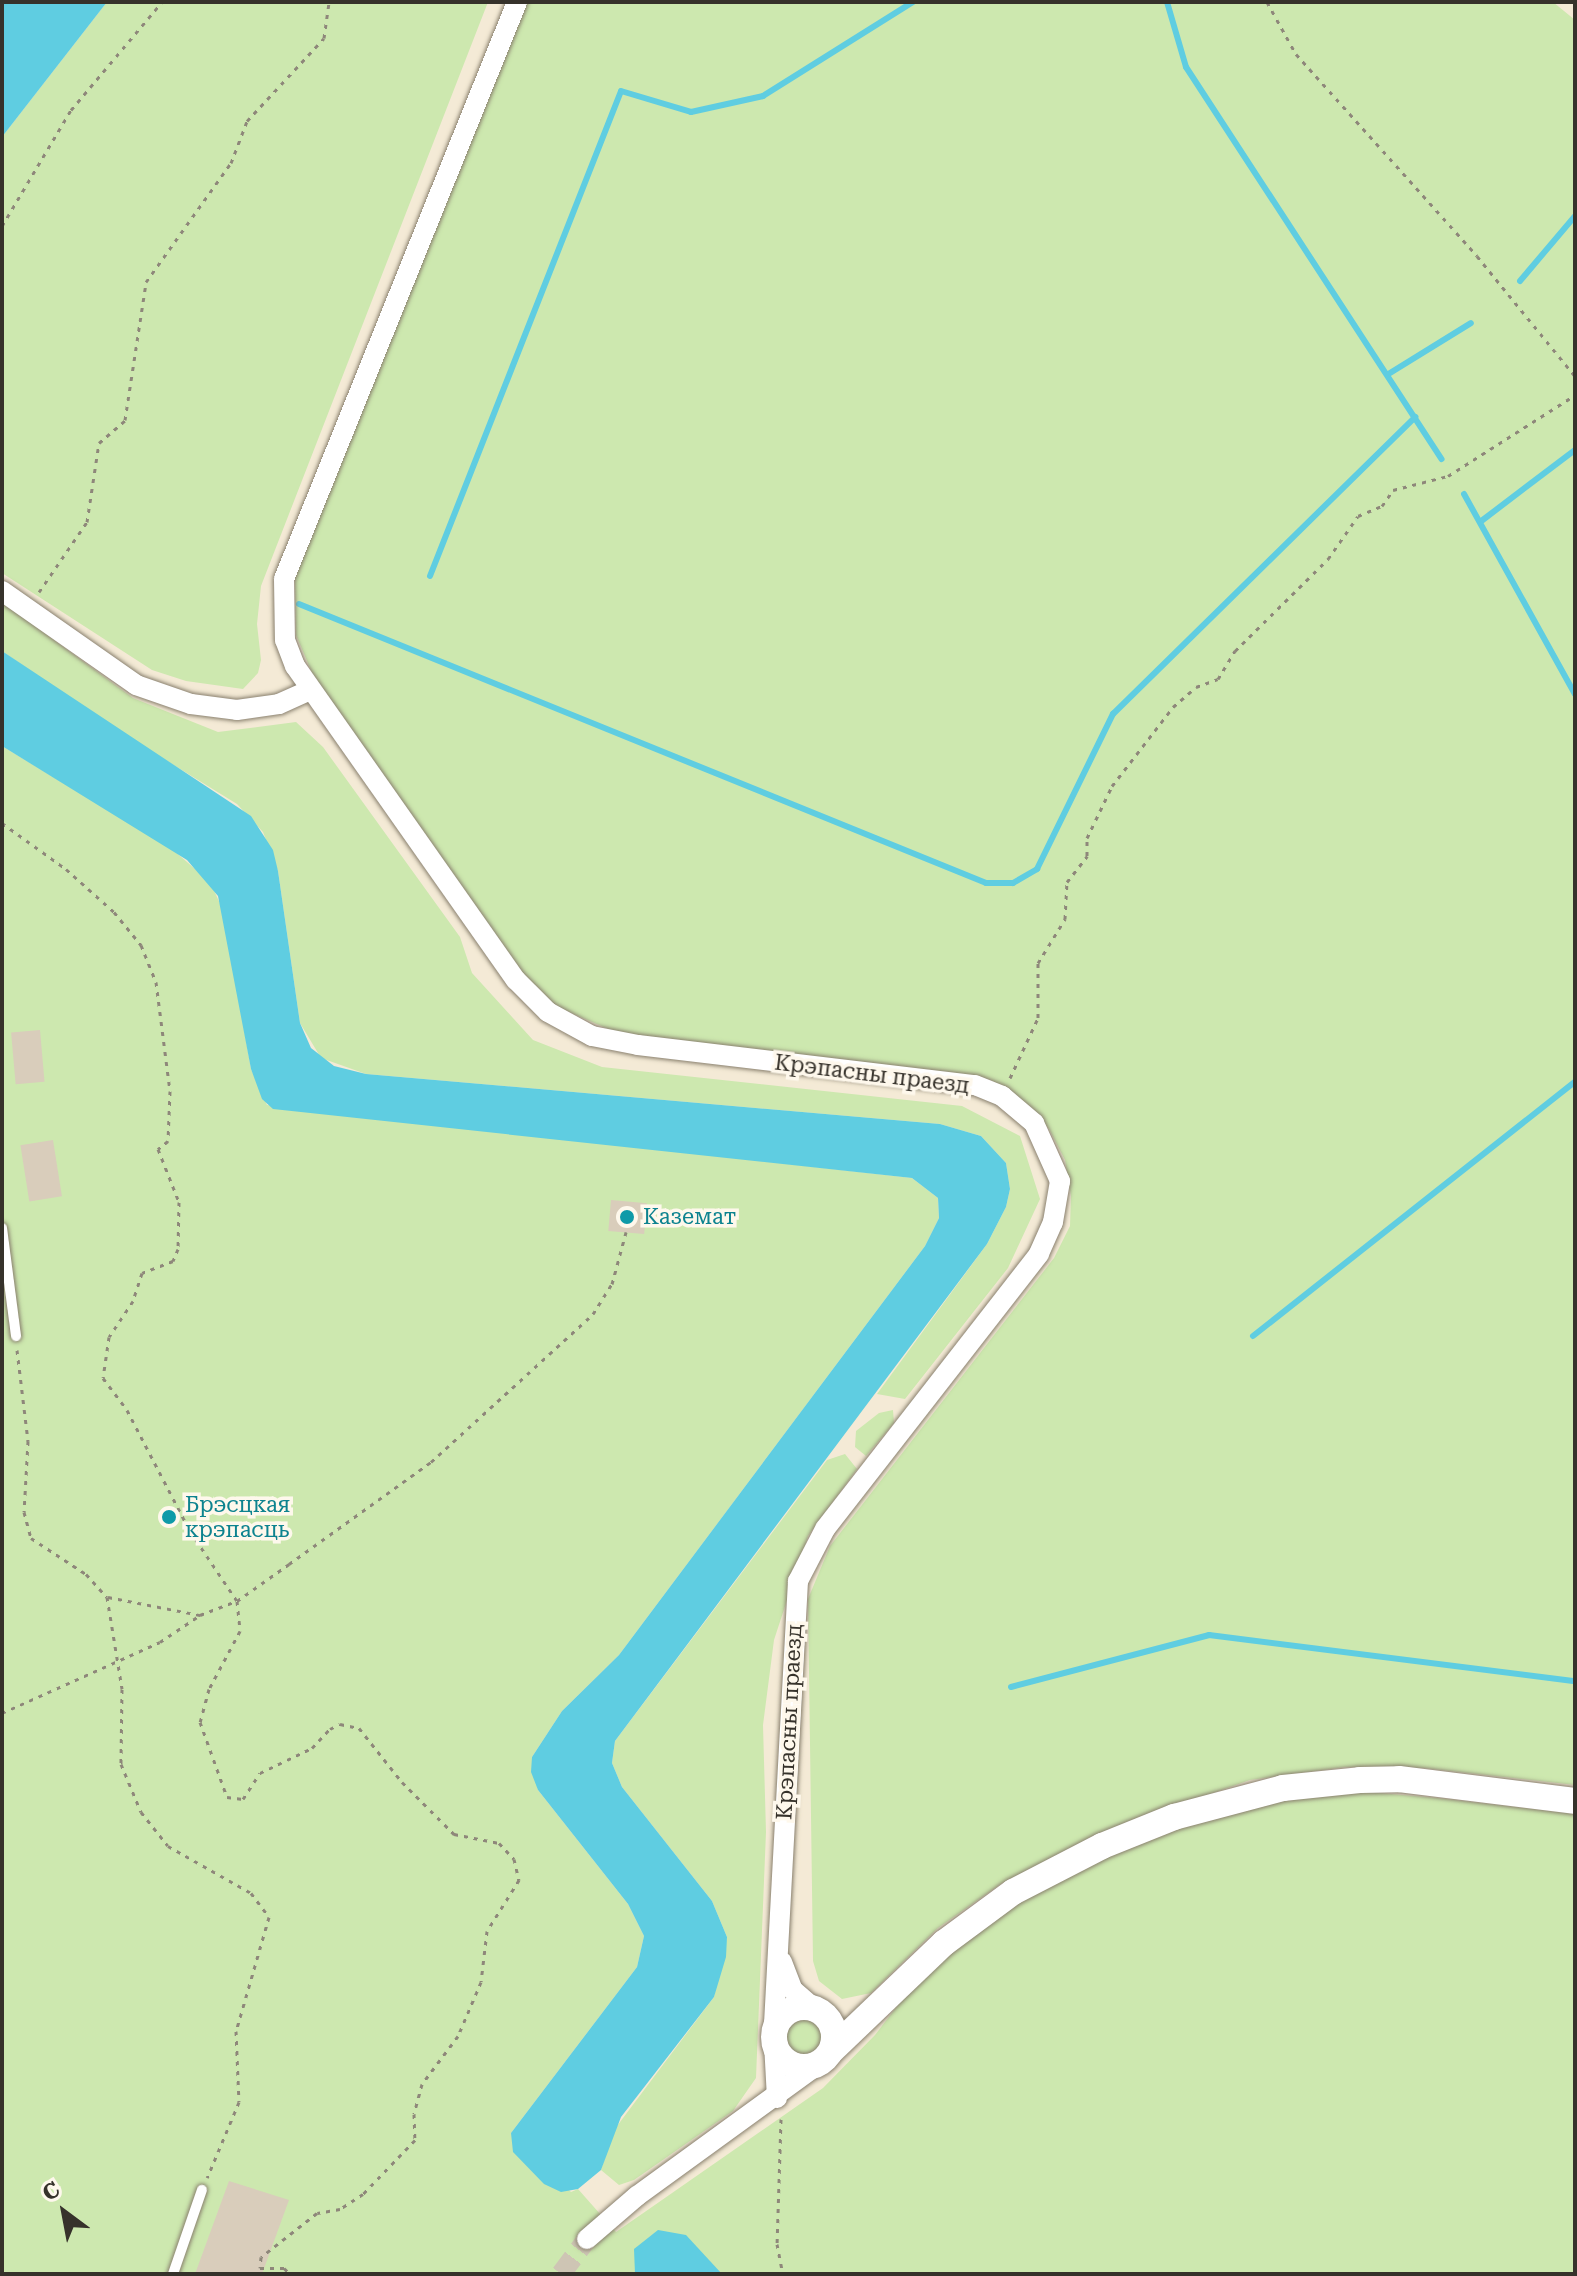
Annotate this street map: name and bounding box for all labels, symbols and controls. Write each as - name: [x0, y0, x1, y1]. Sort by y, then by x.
- street label: Крэпасны праезд: [773, 1049, 971, 1099]
- place label: Каземат: [643, 1204, 736, 1230]
- marker: Каземат: [618, 1208, 636, 1226]
- place label: Брэсцкая крэпасць: [185, 1491, 290, 1542]
- marker: Брэсцкая крэпасць: [160, 1508, 178, 1526]
- street label: Крэпасны праезд: [771, 1623, 807, 1821]
- north arrow: [24, 2172, 104, 2252]
- text: С: [38, 2177, 64, 2206]

